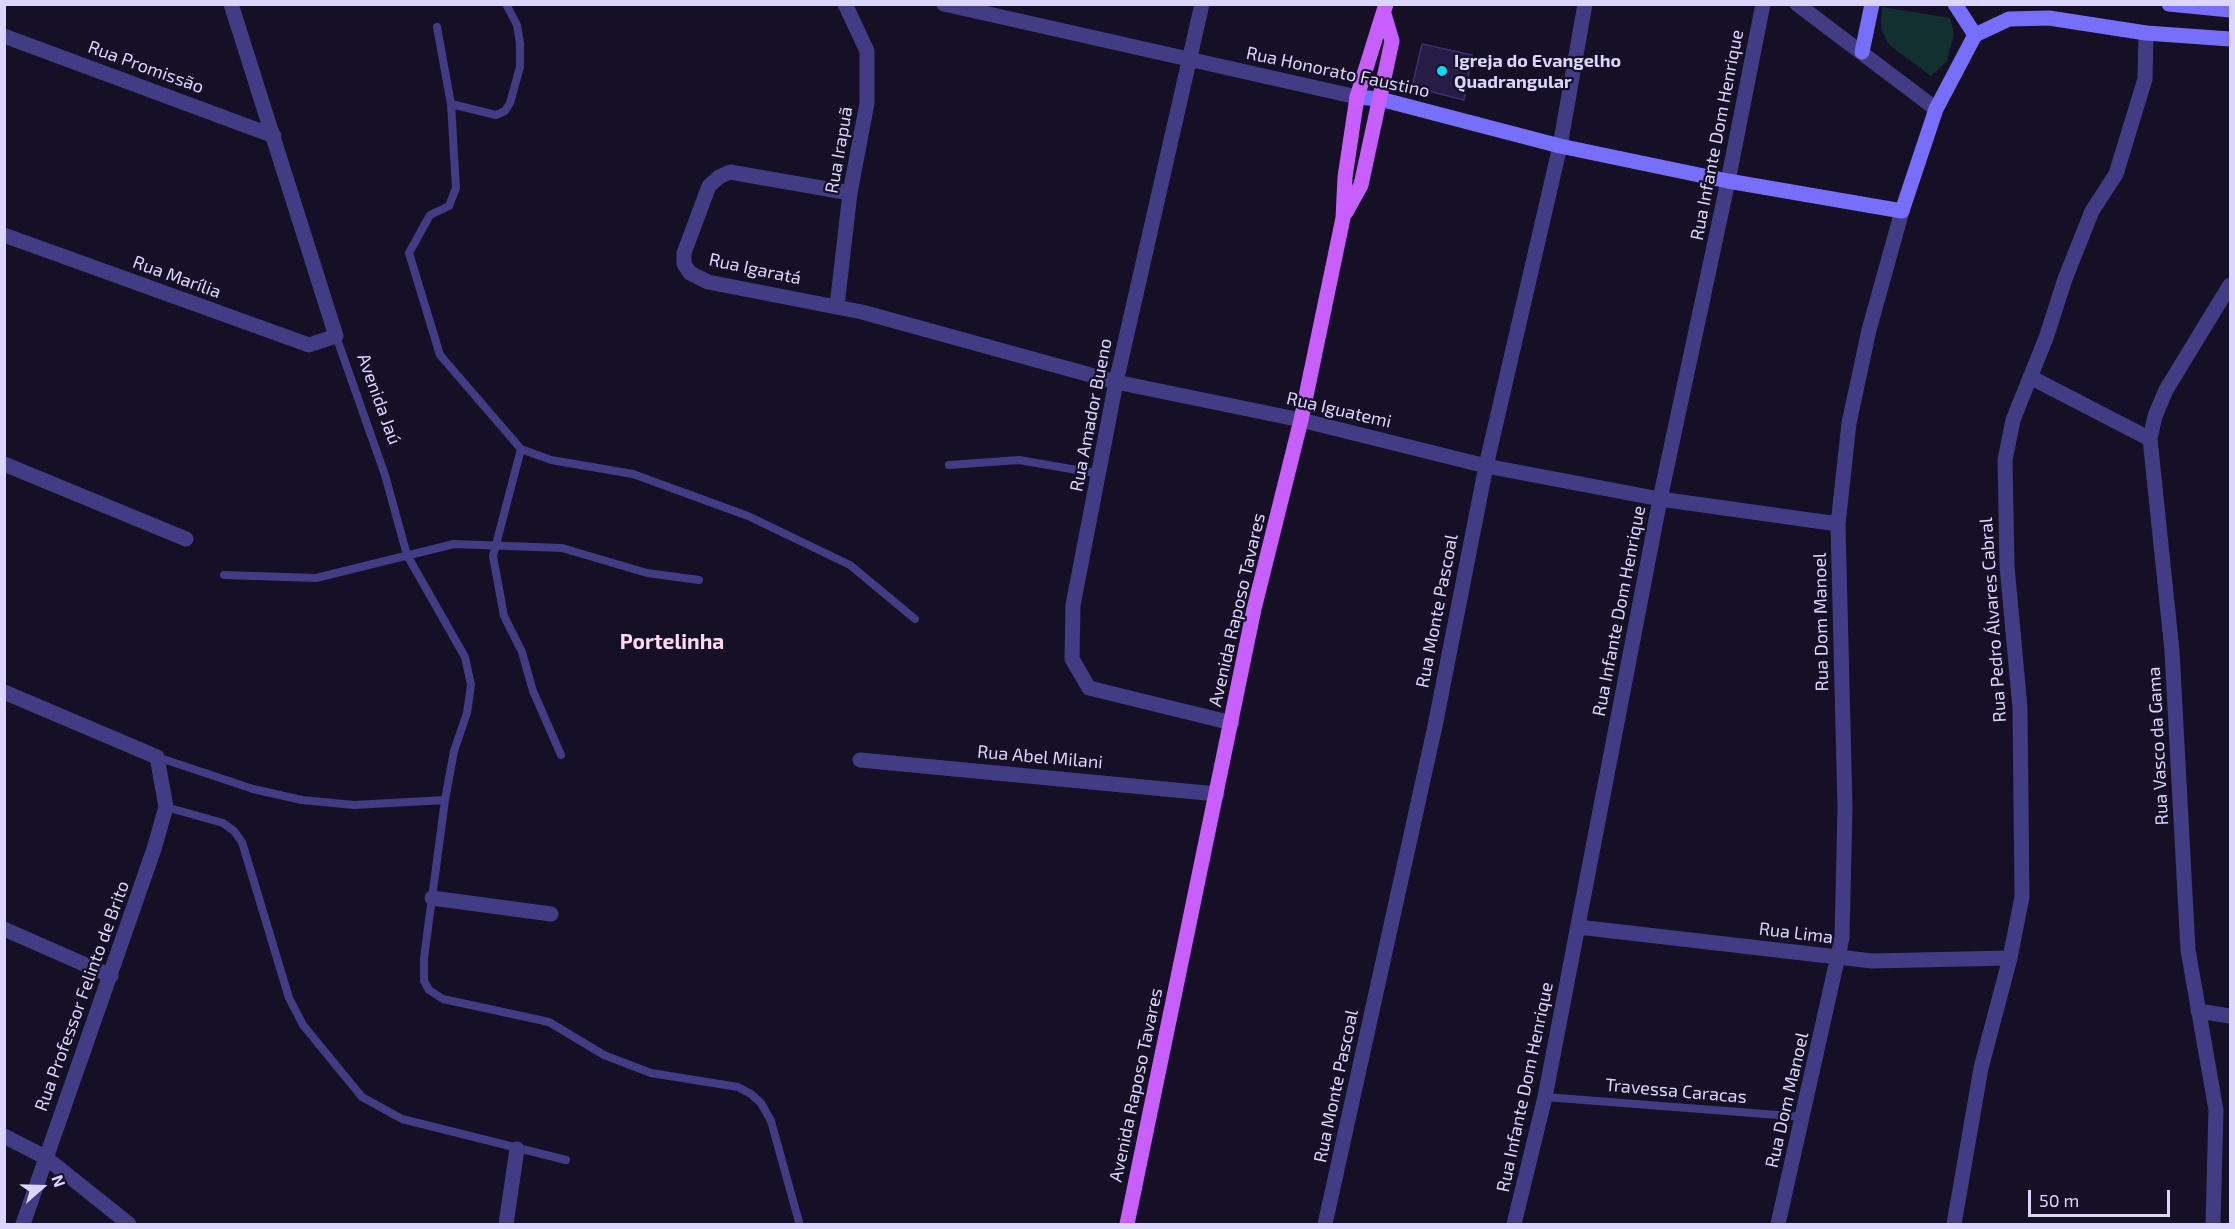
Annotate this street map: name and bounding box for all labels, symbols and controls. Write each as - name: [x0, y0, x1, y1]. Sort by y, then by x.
- street label: Rua Infante Dom Henrique: [1686, 28, 1748, 242]
- street label: Rua Promissão: [85, 36, 207, 98]
- street label: Rua Honorato Faustino: [1244, 42, 1432, 102]
- place label: Igreja do Evangelho Quadrangular: [1454, 50, 1621, 92]
- marker: Igreja do Evangelho Quadrangular: [1435, 64, 1449, 78]
- street label: Rua Irapuã: [821, 105, 857, 195]
- street label: Rua Igaratá: [707, 249, 803, 289]
- street label: Rua Marília: [130, 251, 224, 303]
- street label: Rua Amador Bueno: [1066, 337, 1116, 493]
- street label: Avenida Jaú: [353, 351, 405, 447]
- street label: Rua Iguatemi: [1284, 387, 1394, 433]
- street label: Rua Infante Dom Henrique: [1588, 504, 1650, 718]
- street label: Avenida Raposo Tavares: [1204, 511, 1270, 709]
- street label: Rua Pedro Álvares Cabral: [1975, 517, 2011, 723]
- street label: Rua Monte Pascoal: [1412, 532, 1462, 690]
- street label: Rua Dom Manoel: [1809, 553, 1833, 691]
- district label: Portelinha: [620, 629, 724, 655]
- street label: Rua Vasco da Gama: [2143, 666, 2173, 826]
- street label: Rua Abel Milani: [976, 741, 1104, 773]
- street label: Rua Professor Felinto de Brito: [30, 878, 134, 1114]
- street label: Rua Lima: [1758, 918, 1834, 948]
- street label: Rua Infante Dom Henrique: [1492, 980, 1558, 1194]
- street label: Avenida Raposo Tavares: [1105, 986, 1167, 1184]
- street label: Rua Monte Pascoal: [1309, 1007, 1363, 1165]
- street label: Rua Dom Manoel: [1761, 1030, 1813, 1170]
- street label: Travessa Caracas: [1604, 1074, 1748, 1108]
- north arrow: [12, 1157, 72, 1217]
- text: N: [48, 1172, 70, 1189]
- scale bar: [2031, 1178, 2174, 1216]
- text: 50 m: [2039, 1189, 2079, 1211]

